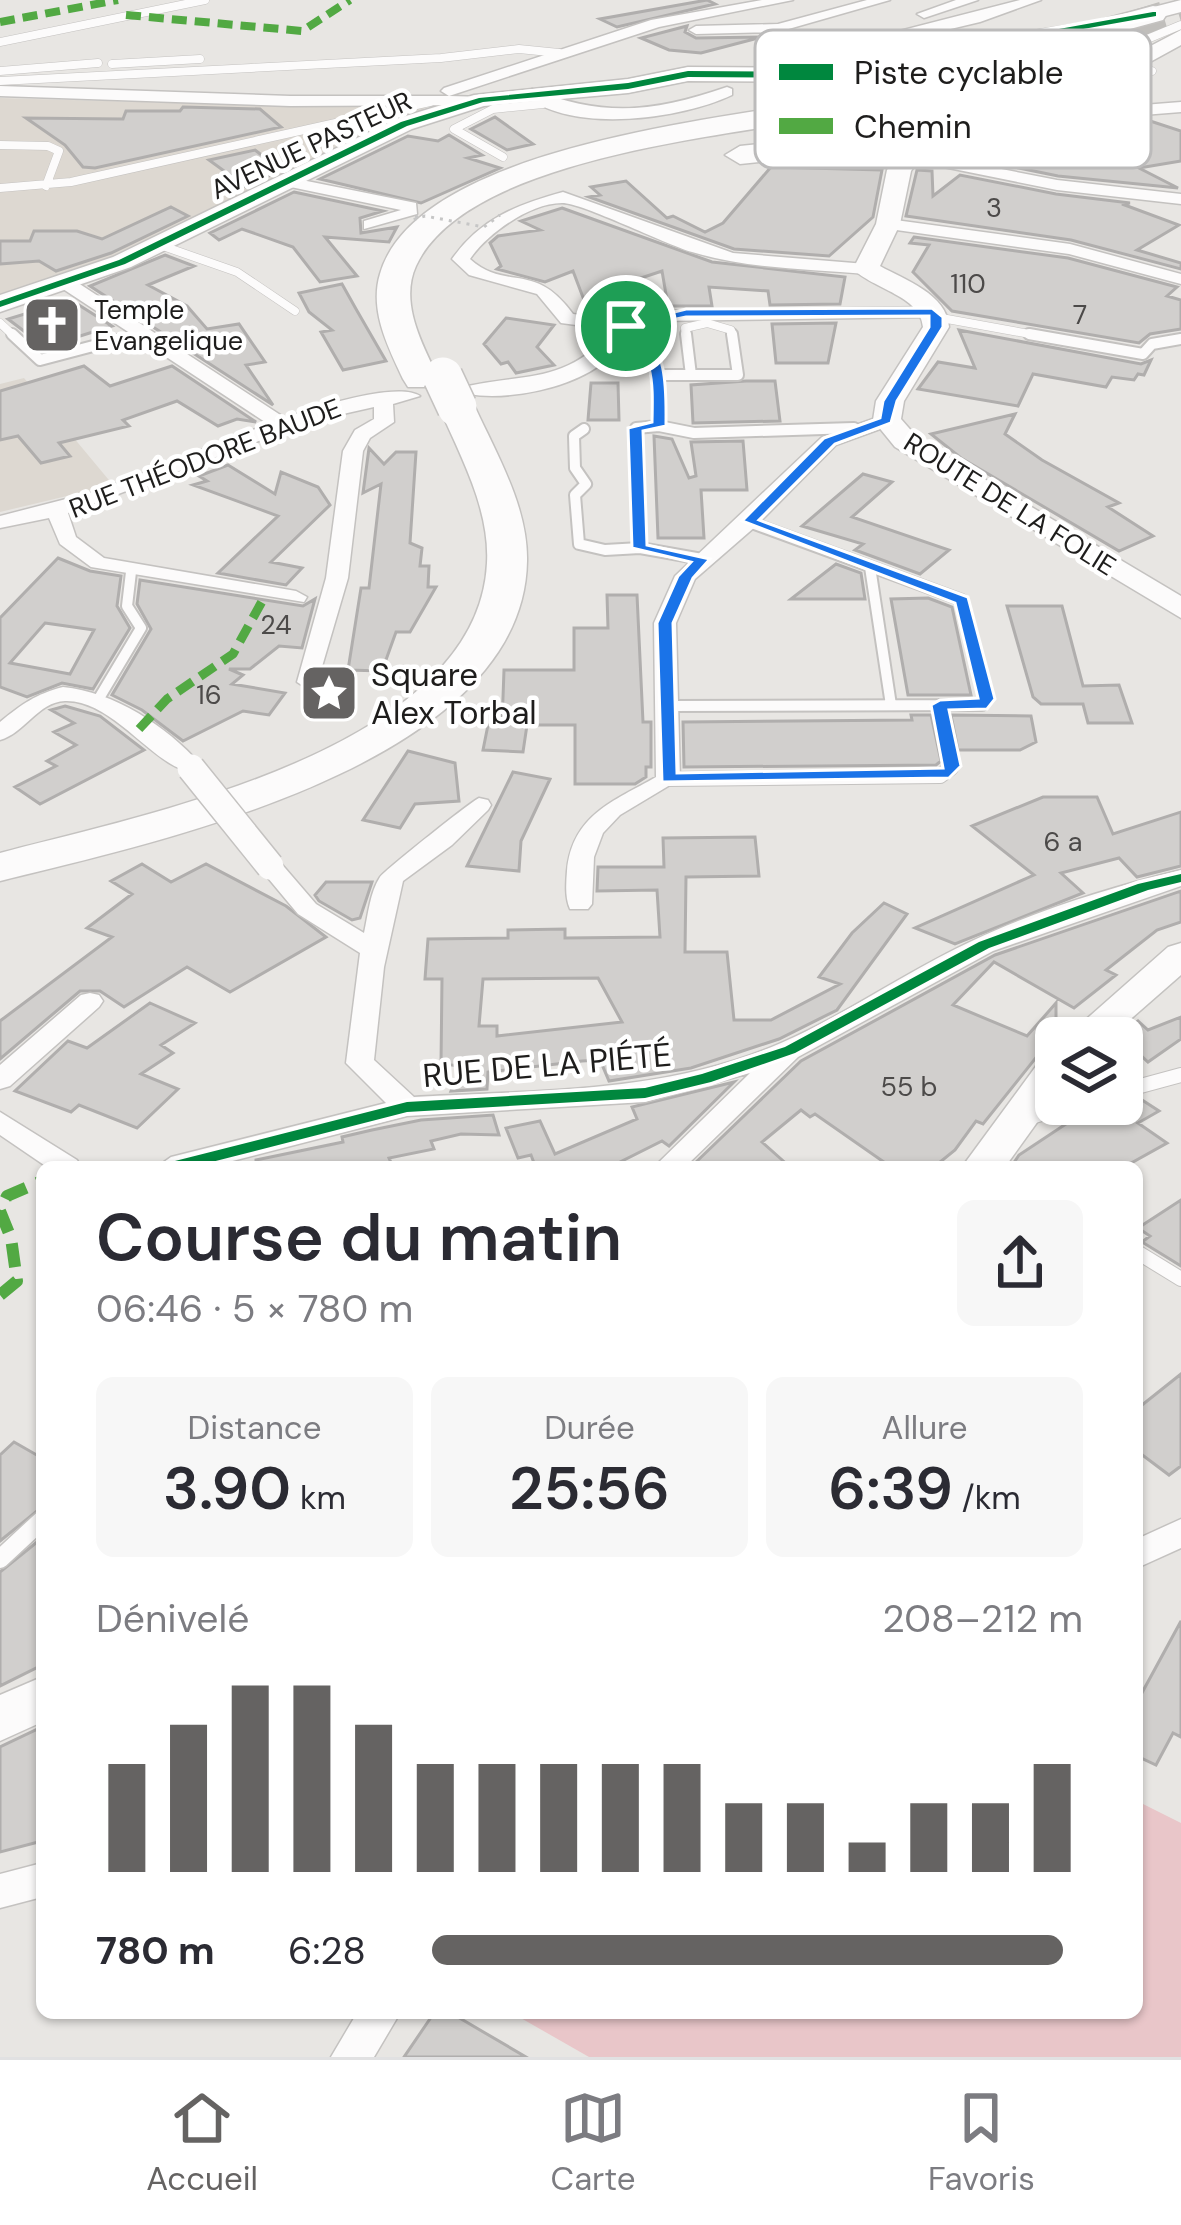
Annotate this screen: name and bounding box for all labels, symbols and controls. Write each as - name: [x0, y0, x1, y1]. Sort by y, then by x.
- legend: [755, 30, 1151, 168]
- text: Piste cyclable: [854, 51, 1064, 94]
- street label: AVENUE PASTEUR: [205, 83, 417, 207]
- text: Chemin: [854, 105, 972, 148]
- house number: 3: [986, 190, 1002, 225]
- house number: 110: [950, 266, 986, 301]
- pin: [575, 275, 677, 377]
- place label: Temple Evangelique: [94, 292, 243, 358]
- icon: arrive: [593, 293, 659, 359]
- church icon: Temple Evangelique: [21, 294, 83, 356]
- house number: 7: [1073, 297, 1087, 332]
- street label: RUE THÉODORE BAUDE: [64, 390, 346, 526]
- street label: ROUTE DE LA FOLIE: [897, 425, 1123, 583]
- house number: 24: [260, 607, 292, 642]
- place label: Square Alex Torbal: [371, 653, 537, 734]
- place icon: Square Alex Torbal: [298, 662, 360, 724]
- house number: 16: [196, 677, 222, 712]
- house number: 6 a: [1044, 824, 1082, 859]
- map controls: [1035, 1017, 1143, 1125]
- button: layers: [1035, 1017, 1143, 1125]
- street label: RUE DE LA PIÉTÉ: [421, 1033, 673, 1097]
- house number: 55 b: [880, 1069, 938, 1104]
- text: Course du matin: [96, 1195, 622, 1280]
- button: share: [957, 1200, 1083, 1326]
- text: 06:46 · 5 × 780 m: [96, 1283, 413, 1334]
- text: Distance: [188, 1406, 321, 1449]
- text: Durée: [544, 1406, 635, 1449]
- text: Allure: [882, 1406, 967, 1449]
- text: 3.90: [163, 1449, 291, 1528]
- text: 25:56: [509, 1449, 670, 1528]
- text: 6:39: [828, 1449, 953, 1528]
- text: km: [291, 1476, 346, 1519]
- text: /km: [953, 1476, 1021, 1519]
- text: Dénivelé: [96, 1593, 249, 1644]
- text: 208–212 m: [882, 1593, 1083, 1644]
- text: 780 m: [96, 1925, 215, 1976]
- text: 6:28: [288, 1925, 366, 1976]
- tab: Accueil: [146, 2085, 258, 2200]
- tab: Carte: [550, 2085, 636, 2200]
- tab: Favoris: [928, 2085, 1035, 2200]

